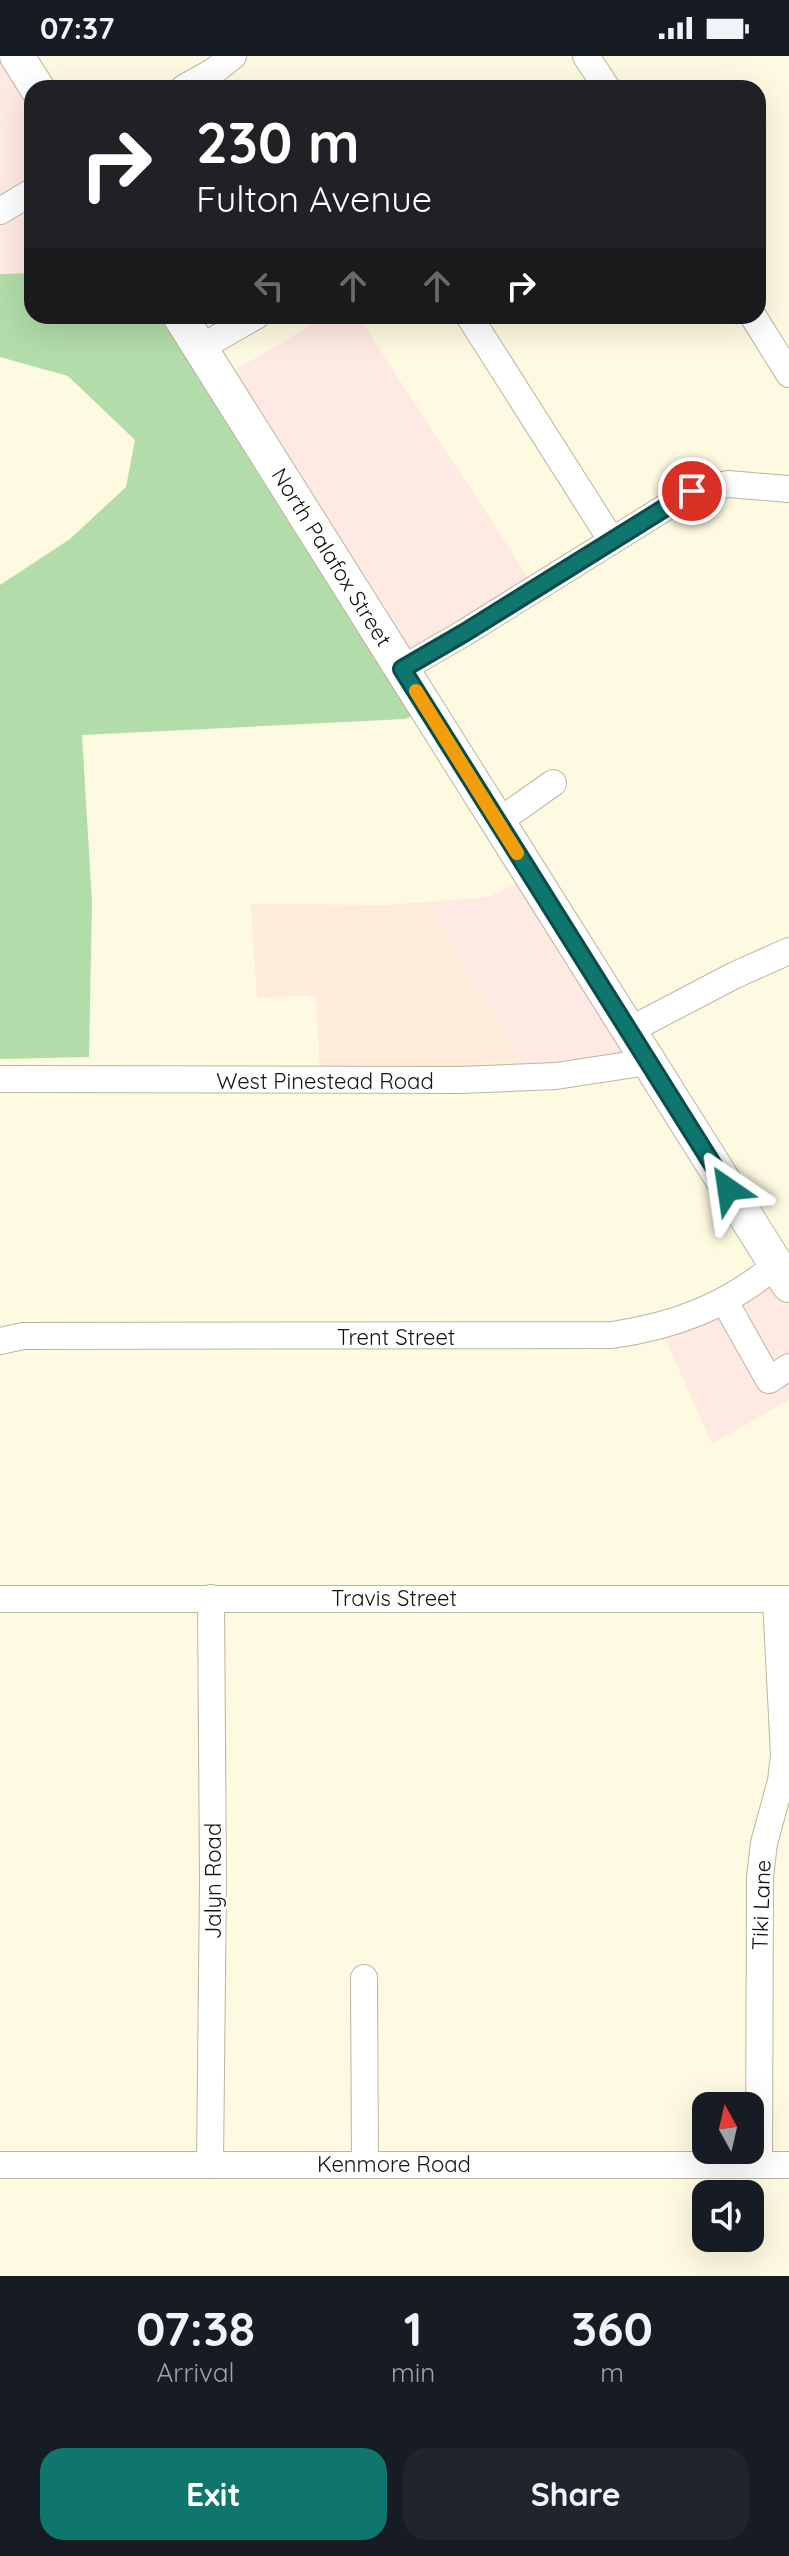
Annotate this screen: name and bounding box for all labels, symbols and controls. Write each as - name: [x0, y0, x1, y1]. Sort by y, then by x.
- text: 07:37: [40, 9, 114, 47]
- text: 230 m: [196, 107, 360, 177]
- icon: right: [64, 112, 168, 216]
- text: Fulton Avenue: [196, 176, 432, 221]
- icon: left: [247, 264, 291, 308]
- icon: ahead: [331, 264, 375, 308]
- icon: ahead: [415, 264, 459, 308]
- icon: right: [499, 264, 543, 308]
- pin: [658, 457, 726, 525]
- street label: North Palafox Street: [266, 462, 398, 652]
- icon: arrive: [670, 469, 714, 513]
- street label: West Pinestead Road: [216, 1067, 434, 1095]
- position arrow: [686, 1147, 770, 1231]
- street label: Trent Street: [337, 1323, 455, 1351]
- street label: Travis Street: [331, 1584, 457, 1612]
- street label: Jalyn Road: [199, 1823, 227, 1939]
- street label: Tiki Lane: [745, 1859, 777, 1951]
- north arrow: [692, 2092, 764, 2164]
- map controls: [692, 2092, 764, 2252]
- street label: Kenmore Road: [317, 2150, 471, 2178]
- button: sound: [692, 2180, 764, 2252]
- text: 07:38: [136, 2298, 255, 2358]
- text: 1: [404, 2298, 422, 2358]
- text: 360: [571, 2298, 653, 2358]
- text: Arrival: [157, 2356, 234, 2389]
- text: min: [391, 2356, 435, 2389]
- text: m: [600, 2356, 624, 2389]
- button: Exit: [40, 2448, 387, 2540]
- button: Share: [403, 2448, 749, 2540]

